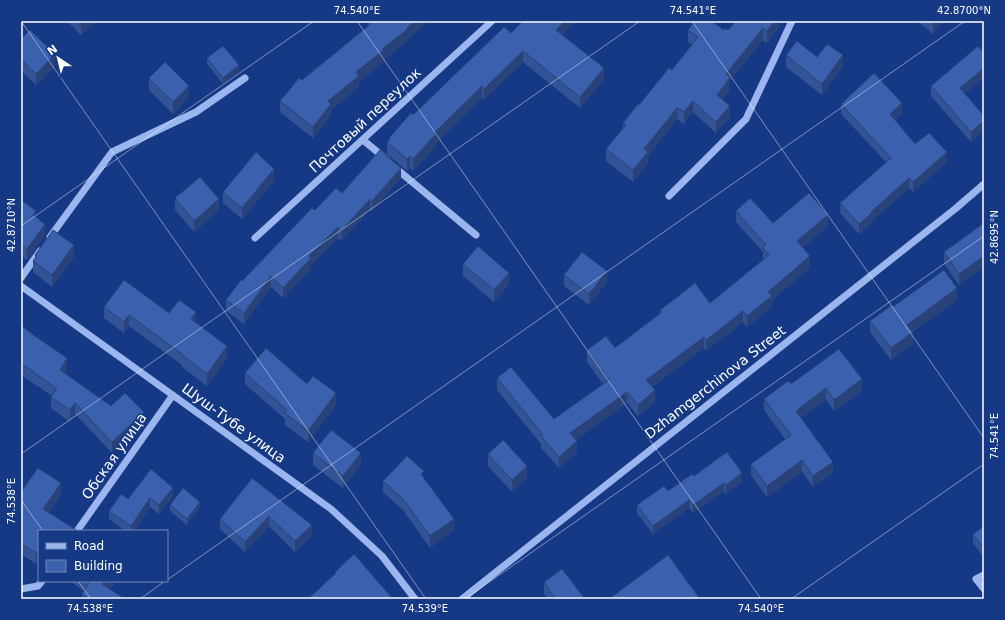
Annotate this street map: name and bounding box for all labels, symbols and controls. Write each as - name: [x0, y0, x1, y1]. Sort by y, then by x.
- text: 74.540°E: [334, 5, 380, 16]
- text: 74.541°E: [670, 5, 716, 16]
- text: 42.8700°N: [937, 5, 991, 16]
- north arrow: [38, 38, 78, 78]
- text: N: [45, 42, 60, 58]
- street label: Почтовый переулок: [306, 64, 424, 176]
- text: 42.8710°N: [6, 198, 17, 252]
- text: 42.8695°N: [989, 210, 1000, 264]
- street label: Dzhamgerchinova Street: [642, 322, 789, 442]
- street label: Шуш-Тубе улица: [179, 380, 289, 466]
- street label: Обская улица: [78, 410, 150, 502]
- text: 74.541°E: [989, 413, 1000, 459]
- text: 74.538°E: [6, 478, 17, 524]
- legend: [38, 530, 168, 582]
- text: Road: [74, 539, 104, 553]
- text: Building: [74, 559, 123, 573]
- text: 74.538°E: [67, 603, 113, 614]
- text: 74.539°E: [402, 603, 448, 614]
- text: 74.540°E: [738, 603, 784, 614]

